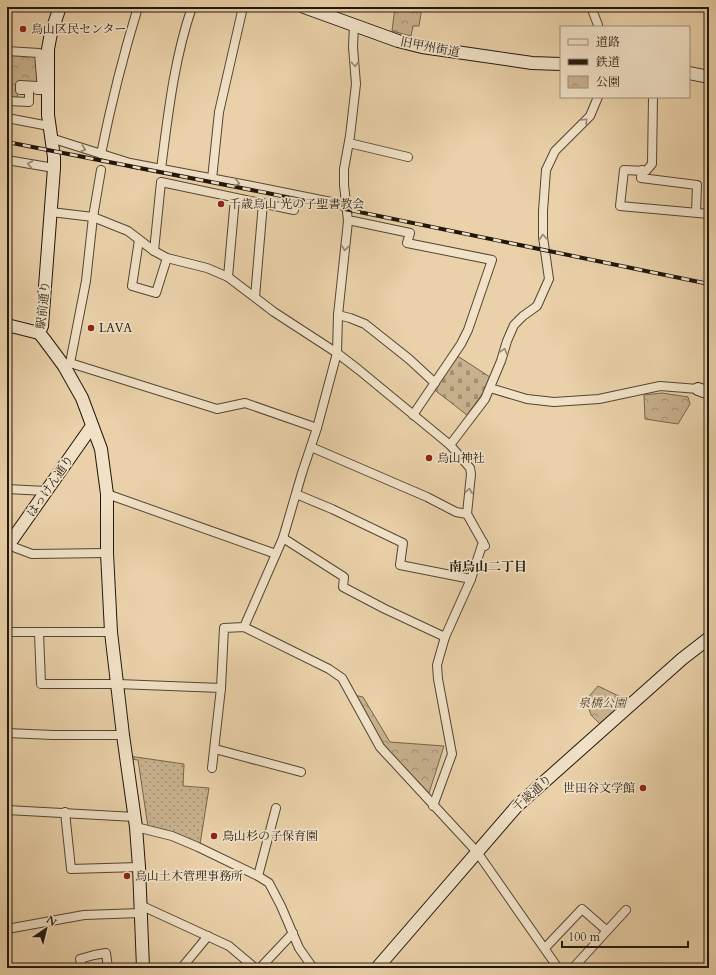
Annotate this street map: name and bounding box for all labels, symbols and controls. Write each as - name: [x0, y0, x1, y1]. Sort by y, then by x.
- place label: 烏山区民センター: [31, 21, 127, 37]
- marker: 烏山区民センター: [18, 24, 28, 34]
- legend: [560, 26, 690, 98]
- street label: 旧甲州街道: [399, 33, 461, 61]
- text: 道路: [596, 34, 620, 50]
- text: 鉄道: [595, 54, 620, 70]
- one-way arrow: [351, 61, 360, 67]
- text: 公園: [596, 74, 620, 90]
- one-way arrow: [580, 118, 587, 126]
- one-way arrow: [80, 144, 87, 152]
- one-way arrow: [27, 160, 33, 169]
- one-way arrow: [234, 179, 240, 187]
- place label: 千歳烏山 光の子聖書教会: [229, 196, 364, 212]
- marker: 千歳烏山 光の子聖書教会: [216, 199, 226, 209]
- one-way arrow: [539, 234, 548, 240]
- one-way arrow: [340, 245, 349, 251]
- street label: 駅前通り: [33, 280, 53, 330]
- place label: LAVA: [99, 320, 133, 336]
- marker: LAVA: [86, 323, 96, 333]
- one-way arrow: [499, 348, 508, 355]
- place label: 烏山神社: [437, 450, 485, 466]
- street label: はっけん通り: [23, 452, 77, 520]
- marker: 烏山神社: [424, 453, 434, 463]
- one-way arrow: [464, 488, 473, 494]
- district label: 南烏山二丁目: [449, 558, 527, 576]
- park label: 泉橋公園: [578, 695, 628, 711]
- street label: 千歳通り: [509, 771, 555, 815]
- place label: 世田谷文学館: [563, 780, 635, 796]
- marker: 世田谷文学館: [638, 783, 648, 793]
- place label: 鳥山杉の子保育園: [222, 828, 318, 844]
- marker: 鳥山杉の子保育園: [209, 831, 219, 841]
- place label: 烏山土木管理事務所: [135, 868, 243, 884]
- marker: 烏山土木管理事務所: [122, 871, 132, 881]
- north arrow: [26, 909, 66, 949]
- text: N: [43, 912, 60, 930]
- scale bar: [562, 923, 688, 949]
- text: 100 m: [568, 929, 601, 945]

